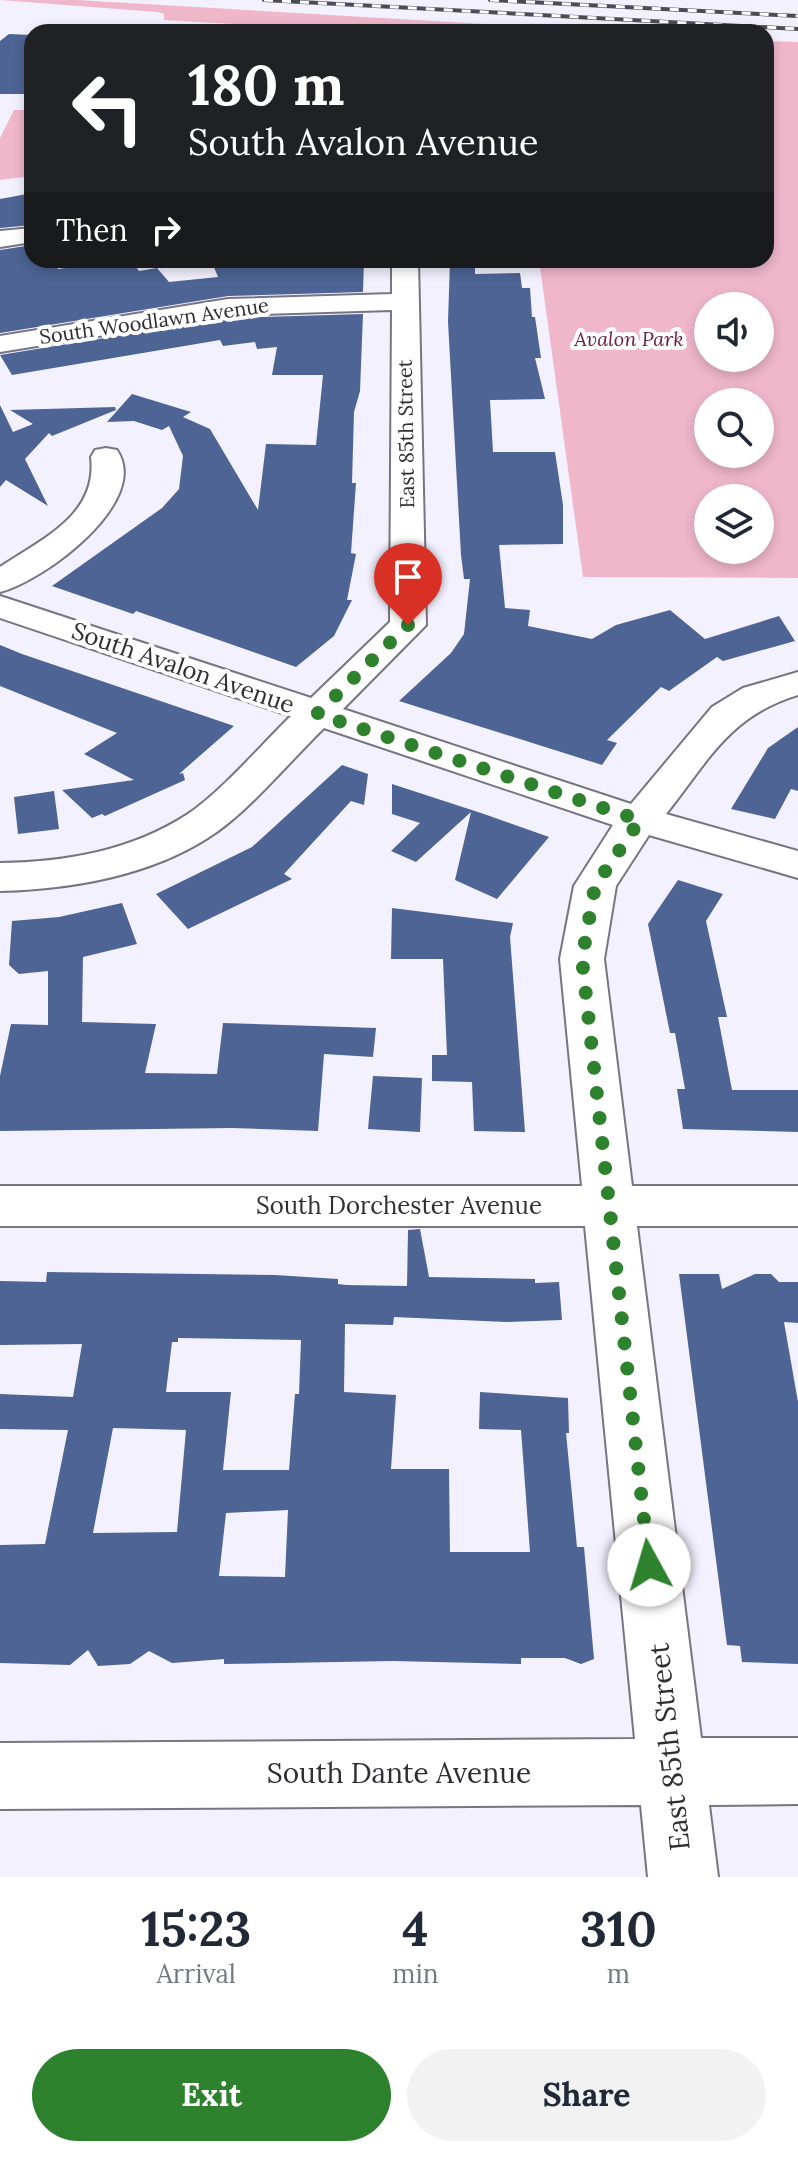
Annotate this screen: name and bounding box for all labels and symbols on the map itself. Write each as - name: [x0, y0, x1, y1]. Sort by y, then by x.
- street label: South Woodlawn Avenue: [38, 292, 270, 349]
- park label: Avalon Park: [573, 326, 684, 351]
- street label: East 85th Street: [392, 359, 419, 509]
- pin: [374, 543, 442, 625]
- street label: South Avalon Avenue: [68, 615, 299, 720]
- street label: South Dorchester Avenue: [256, 1190, 542, 1221]
- position arrow: [607, 1523, 691, 1607]
- street label: East 85th Street: [640, 1641, 698, 1853]
- street label: South Dante Avenue: [267, 1755, 531, 1791]

